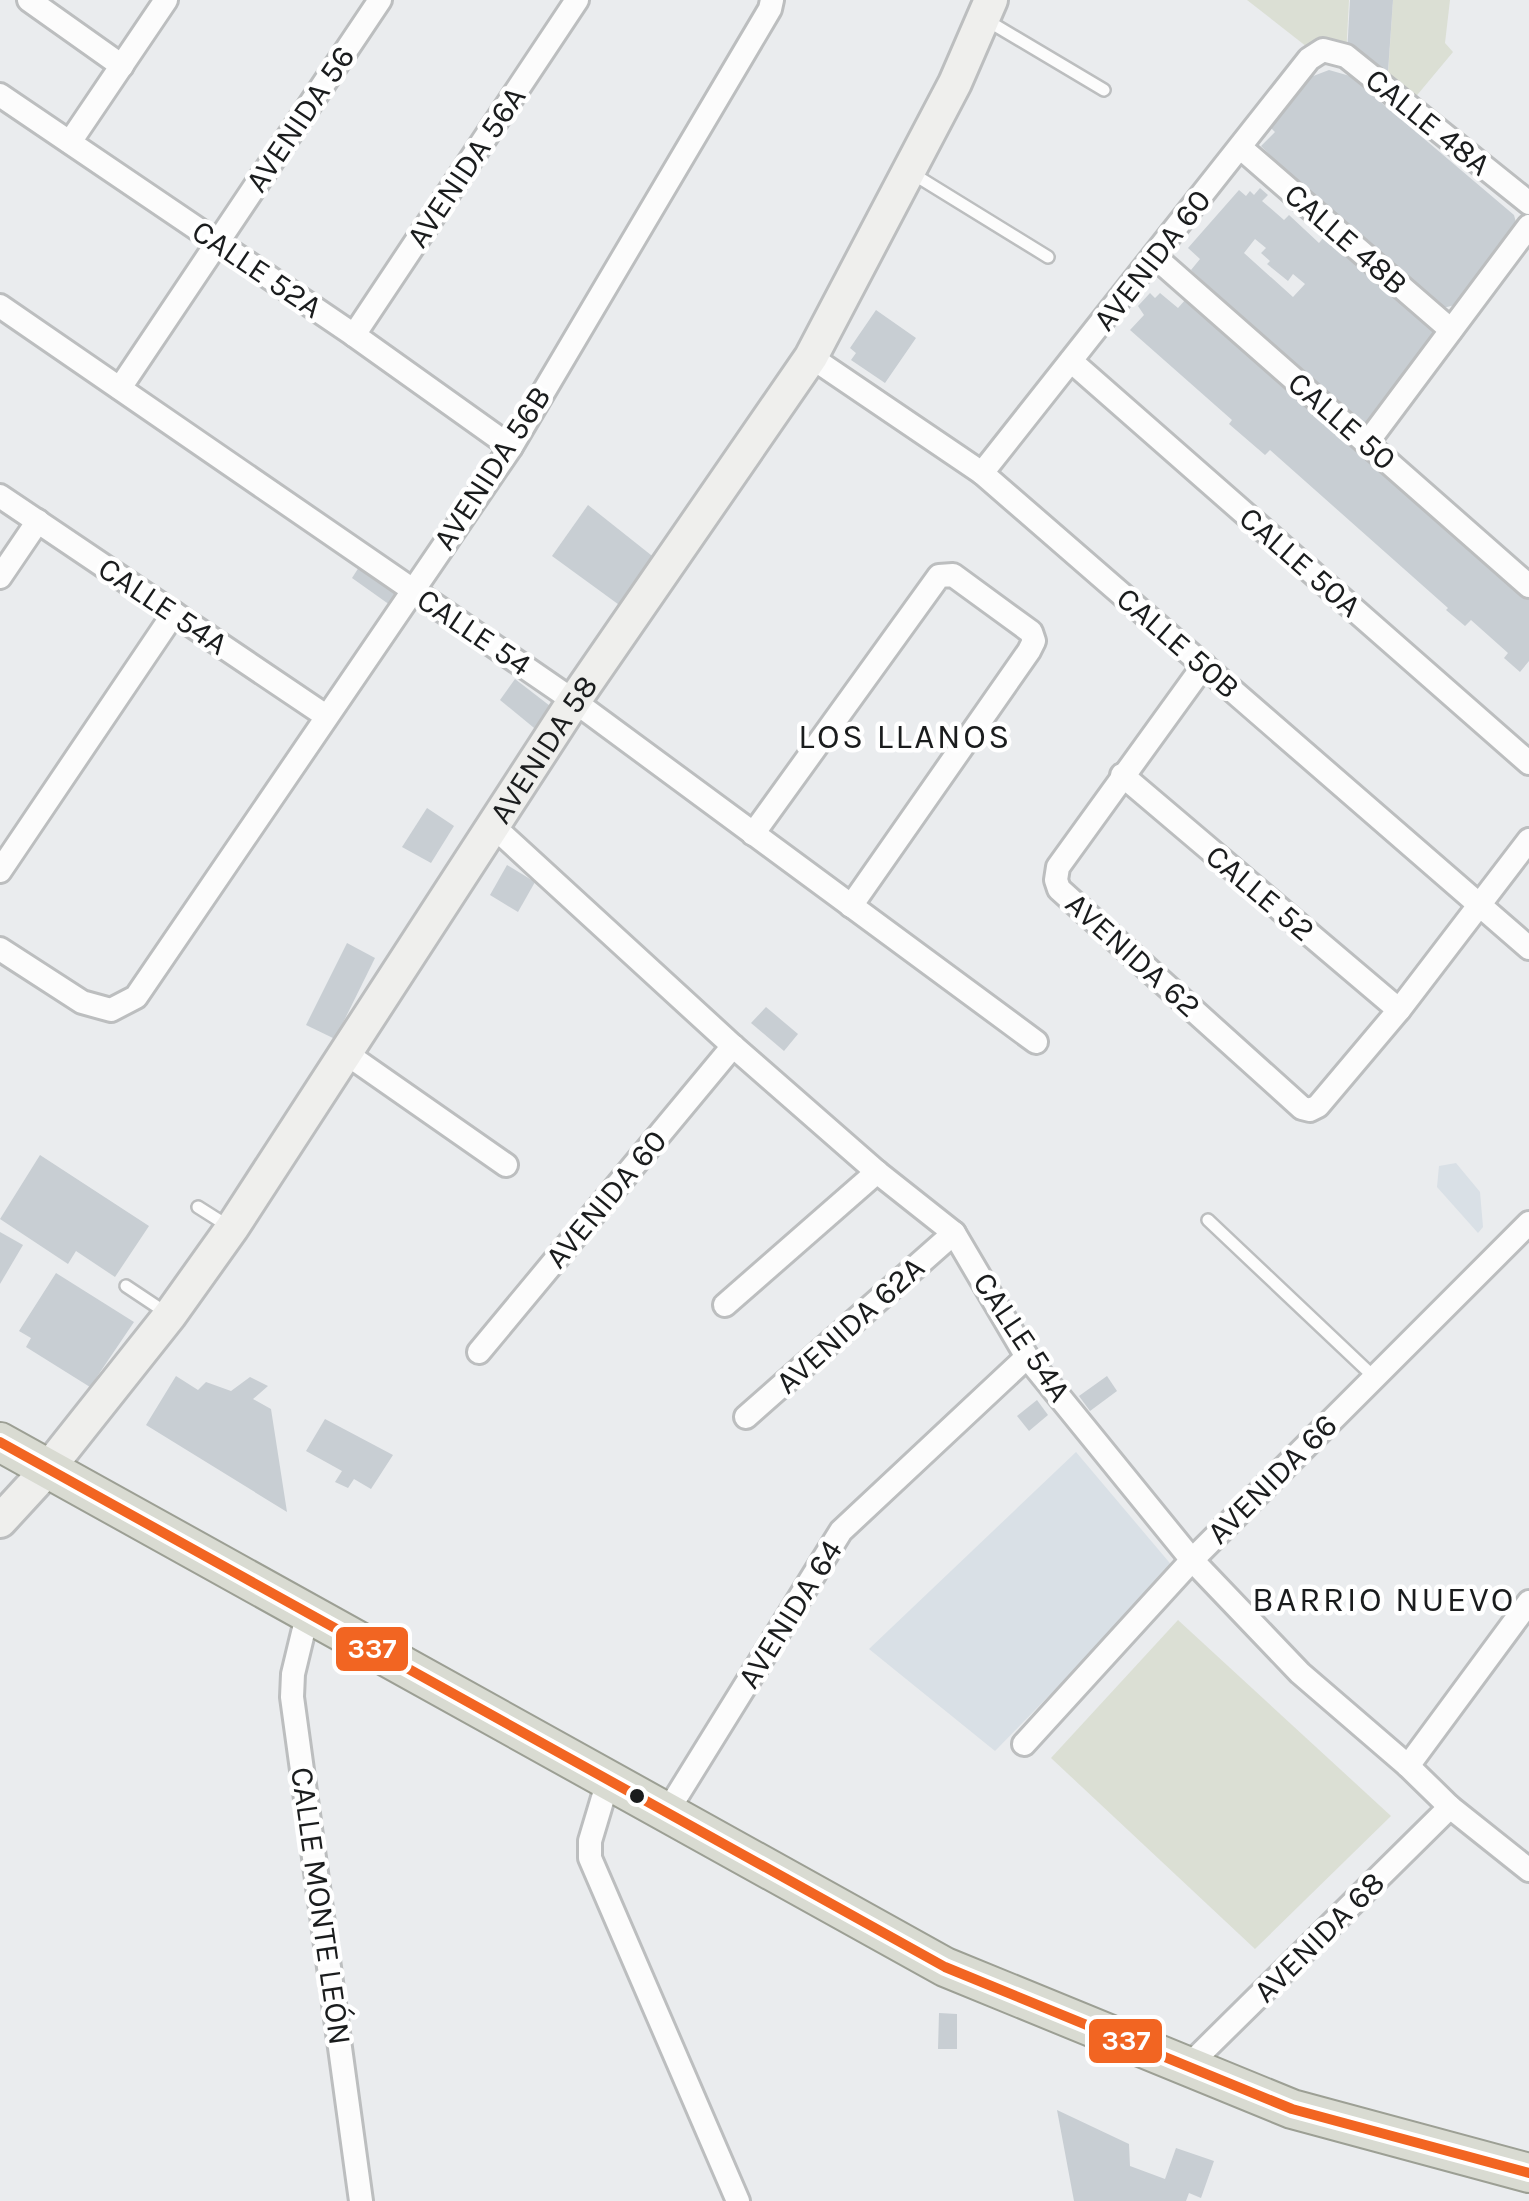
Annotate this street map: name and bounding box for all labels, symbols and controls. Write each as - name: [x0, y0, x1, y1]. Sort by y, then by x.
- street label: AVENIDA 56: [238, 39, 362, 199]
- street label: CALLE 48A: [1358, 61, 1498, 183]
- street label: AVENIDA 56A: [399, 79, 533, 255]
- street label: CALLE 48B: [1277, 176, 1415, 302]
- street label: AVENIDA 60: [1085, 182, 1219, 338]
- street label: CALLE 52A: [185, 212, 329, 326]
- street label: CALLE 50: [1281, 364, 1403, 478]
- street label: AVENIDA 56B: [425, 379, 559, 557]
- street label: CALLE 50A: [1232, 499, 1368, 625]
- street label: CALLE 54A: [91, 549, 235, 663]
- street label: CALLE 54: [410, 580, 538, 684]
- street label: CALLE 50B: [1109, 580, 1247, 706]
- street label: AVENIDA 58: [481, 668, 605, 830]
- district label: LOS LLANOS: [798, 716, 1012, 757]
- street label: CALLE 52: [1198, 837, 1322, 949]
- street label: AVENIDA 62: [1058, 885, 1208, 1025]
- street label: AVENIDA 60: [538, 1122, 674, 1276]
- street label: AVENIDA 62A: [768, 1249, 932, 1401]
- street label: CALLE 54A: [965, 1265, 1079, 1409]
- street label: AVENIDA 66: [1199, 1406, 1345, 1552]
- street label: AVENIDA 64: [730, 1533, 850, 1695]
- district label: BARRIO NUEVO: [1252, 1579, 1516, 1620]
- line badge: 337: [334, 1625, 410, 1673]
- text: 337: [348, 1632, 396, 1665]
- street label: CALLE MONTE LEÓN: [283, 1764, 361, 2047]
- unlabelled marker: [627, 1786, 647, 1806]
- street label: AVENIDA 68: [1246, 1864, 1392, 2010]
- line badge: 337: [1087, 2017, 1164, 2065]
- text: 337: [1102, 2024, 1150, 2057]

